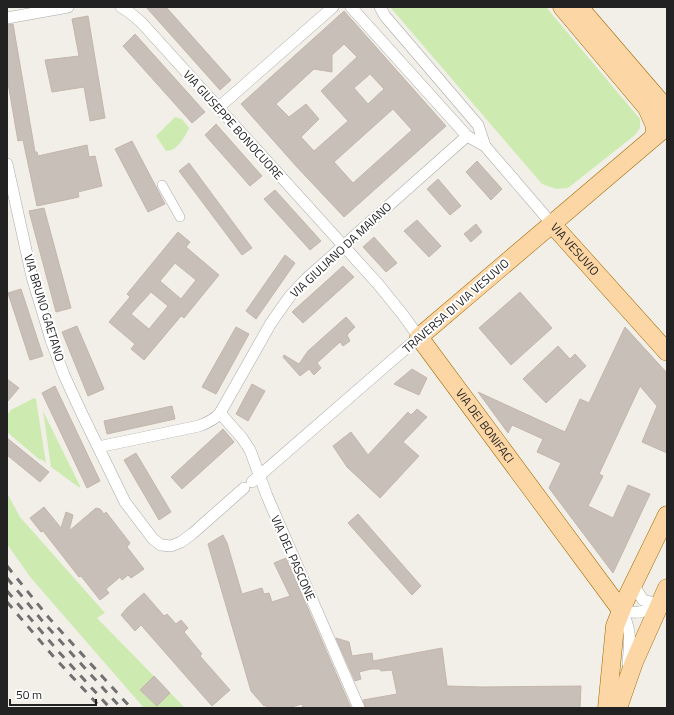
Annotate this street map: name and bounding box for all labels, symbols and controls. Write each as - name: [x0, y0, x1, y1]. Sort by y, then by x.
- street label: VIA GIUSEPPE BONOCUORE: [179, 66, 288, 184]
- street label: VIA GIULIANO DA MAIANO: [286, 197, 396, 302]
- street label: VIA VESUVIO: [546, 218, 604, 280]
- street label: VIA BRUNO GAETANO: [19, 252, 70, 364]
- street label: TRAVERSA DI VIA VESUVIO: [398, 254, 513, 358]
- street label: VIA DEI BONIFACI: [451, 384, 519, 467]
- street label: VIA DEL PASCONE: [266, 512, 321, 604]
- scale bar: [10, 681, 96, 707]
- text: 50 m: [16, 685, 42, 704]

